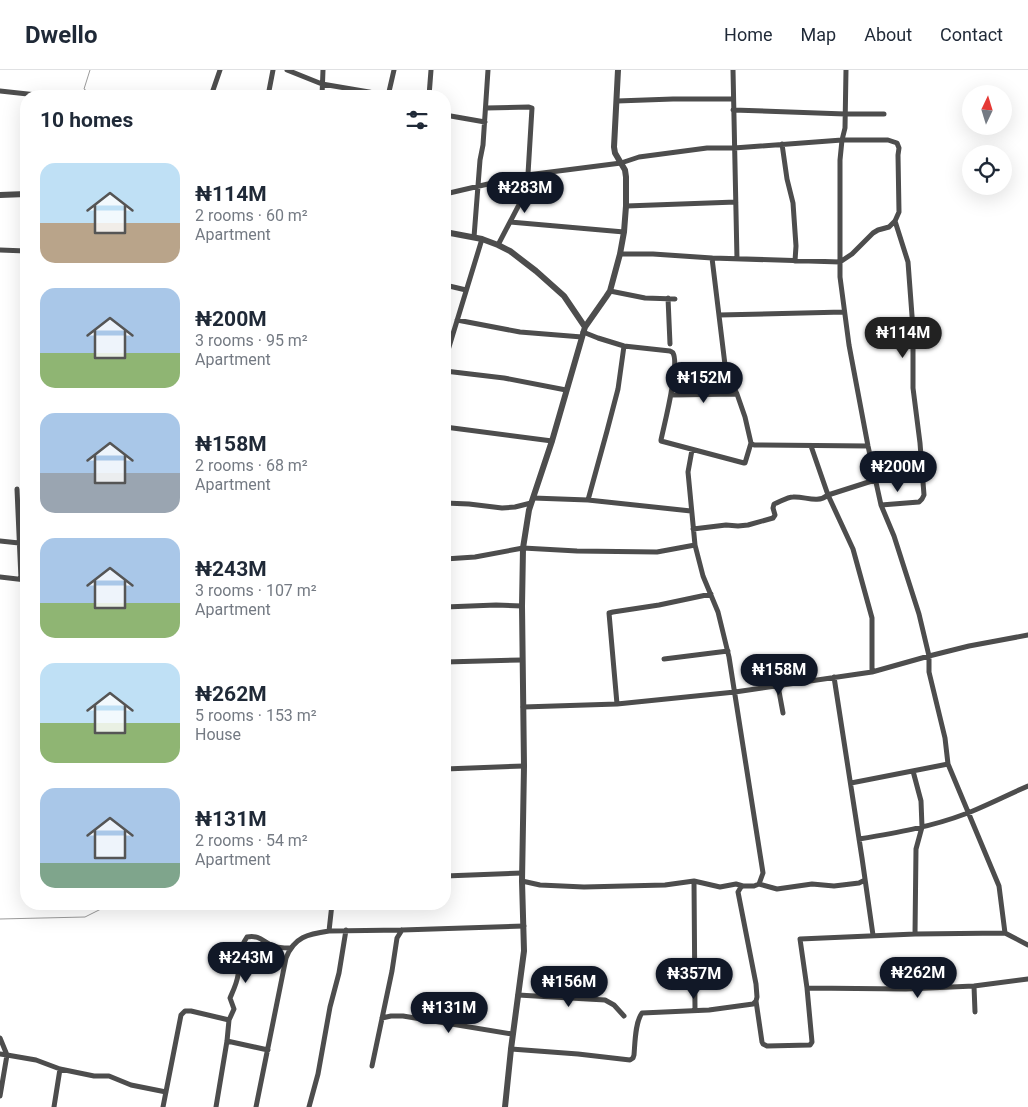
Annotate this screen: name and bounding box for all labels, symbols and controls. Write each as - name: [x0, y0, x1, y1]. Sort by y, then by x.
- text: Dwello: [25, 21, 97, 49]
- text: Home: [724, 24, 773, 45]
- text: Map: [801, 24, 836, 45]
- text: About: [864, 24, 912, 45]
- text: Contact: [940, 24, 1003, 45]
- north arrow: [962, 85, 1012, 135]
- map controls: [962, 85, 1012, 195]
- icon: filters: [403, 106, 431, 134]
- text: 10 homes: [40, 108, 133, 132]
- button: locate: [962, 145, 1012, 195]
- pin: ₦283M: [490, 172, 560, 214]
- text: ₦283M: [498, 178, 552, 197]
- text: ₦114M: [195, 182, 267, 206]
- icon: home: [80, 183, 140, 243]
- text: 2 rooms · 60 m²: [195, 206, 308, 225]
- text: Apartment: [195, 225, 271, 244]
- text: ₦200M: [195, 307, 267, 331]
- icon: home: [80, 308, 140, 368]
- pin: ₦114M: [868, 316, 938, 359]
- text: ₦114M: [876, 323, 930, 342]
- text: 3 rooms · 95 m²: [195, 331, 308, 350]
- text: Apartment: [195, 350, 271, 369]
- pin: ₦152M: [669, 362, 739, 404]
- text: ₦152M: [677, 368, 731, 387]
- text: ₦158M: [195, 432, 267, 456]
- icon: home: [80, 433, 140, 493]
- pin: ₦200M: [863, 450, 933, 493]
- text: 2 rooms · 68 m²: [195, 456, 308, 475]
- text: ₦200M: [871, 457, 925, 476]
- text: Apartment: [195, 475, 271, 494]
- text: ₦243M: [195, 557, 267, 581]
- icon: home: [80, 558, 140, 618]
- text: 3 rooms · 107 m²: [195, 581, 317, 600]
- text: Apartment: [195, 600, 271, 619]
- pin: ₦158M: [744, 654, 814, 696]
- text: ₦158M: [752, 660, 806, 679]
- text: ₦262M: [195, 682, 267, 706]
- icon: home: [80, 683, 140, 743]
- text: 5 rooms · 153 m²: [195, 706, 317, 725]
- text: House: [195, 725, 241, 744]
- text: ₦131M: [195, 807, 267, 831]
- icon: home: [80, 808, 140, 868]
- text: 2 rooms · 54 m²: [195, 831, 308, 850]
- text: Apartment: [195, 850, 271, 869]
- pin: ₦243M: [211, 942, 281, 984]
- text: ₦243M: [219, 948, 273, 967]
- pin: ₦262M: [883, 956, 953, 999]
- pin: ₦357M: [659, 958, 729, 1000]
- text: ₦262M: [891, 963, 945, 982]
- text: ₦357M: [667, 964, 721, 983]
- pin: ₦156M: [534, 966, 604, 1008]
- text: ₦156M: [542, 972, 596, 991]
- pin: ₦131M: [414, 992, 484, 1034]
- text: ₦131M: [422, 998, 476, 1017]

